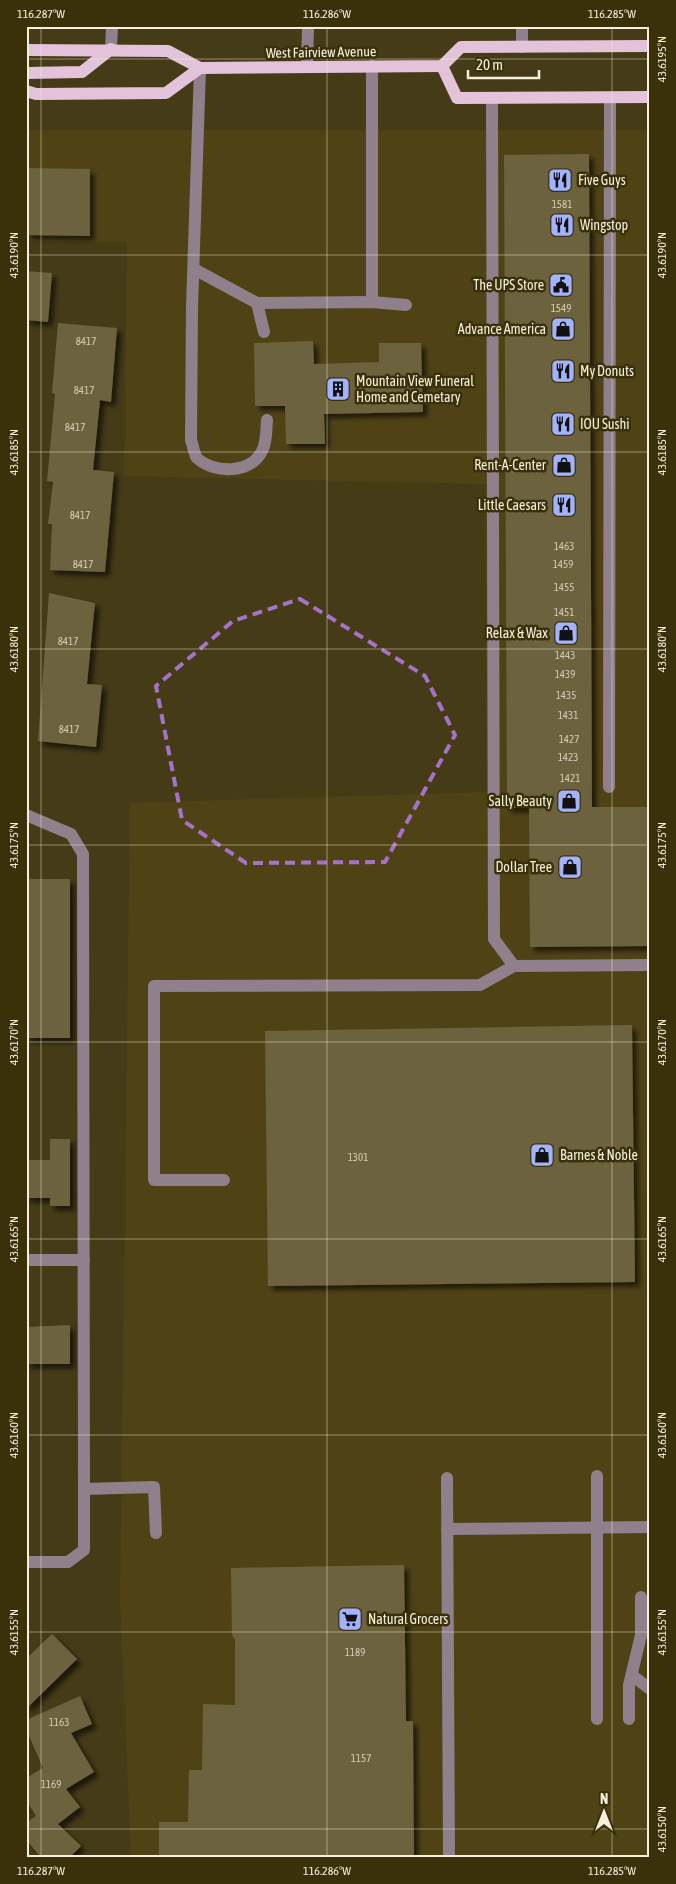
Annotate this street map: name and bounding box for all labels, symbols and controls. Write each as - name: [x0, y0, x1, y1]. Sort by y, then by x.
- text: 116.287°W: [17, 7, 65, 21]
- text: 116.286°W: [303, 7, 351, 21]
- text: 116.285°W: [588, 7, 636, 21]
- text: 43.6195°N: [655, 36, 669, 82]
- street label: West Fairview Avenue: [266, 43, 376, 61]
- scale bar: [468, 48, 540, 80]
- text: 20 m: [476, 56, 503, 73]
- restaurant icon: Five Guys: [547, 167, 573, 193]
- place label: Five Guys: [578, 172, 626, 188]
- house number: 1581: [552, 198, 572, 210]
- restaurant icon: Wingstop: [549, 212, 575, 238]
- place label: Wingstop: [580, 217, 629, 233]
- text: 43.6190°N: [7, 232, 21, 278]
- text: 43.6190°N: [655, 232, 669, 278]
- public building icon: The UPS Store: [548, 272, 574, 298]
- place label: The UPS Store: [473, 277, 544, 293]
- house number: 1549: [551, 302, 571, 314]
- shop icon: Advance America: [550, 316, 576, 342]
- place label: Advance America: [458, 321, 546, 337]
- house number: 8417: [76, 335, 96, 347]
- restaurant icon: My Donuts: [550, 358, 576, 384]
- place label: My Donuts: [580, 363, 634, 379]
- place label: Mountain View Funeral Home and Cemetary: [356, 373, 474, 405]
- building icon: Mountain View Funeral Home and Cemetary: [325, 376, 351, 402]
- house number: 8417: [74, 384, 94, 396]
- restaurant icon: IOU Sushi: [550, 411, 576, 437]
- place label: IOU Sushi: [580, 416, 630, 432]
- house number: 8417: [65, 421, 85, 433]
- text: 43.6185°N: [7, 429, 21, 475]
- text: 43.6185°N: [655, 429, 669, 475]
- shop icon: Rent-A-Center: [551, 452, 577, 478]
- place label: Rent-A-Center: [474, 457, 547, 473]
- restaurant icon: Little Caesars: [551, 492, 577, 518]
- place label: Little Caesars: [478, 497, 546, 513]
- house number: 8417: [70, 509, 90, 521]
- house number: 1463: [554, 540, 574, 552]
- house number: 8417: [73, 558, 93, 570]
- house number: 1459: [553, 558, 573, 570]
- house number: 1455: [554, 581, 574, 593]
- house number: 1451: [554, 606, 574, 618]
- shop icon: Relax & Wax: [553, 620, 579, 646]
- place label: Relax & Wax: [486, 625, 548, 641]
- text: 43.6180°N: [7, 626, 21, 672]
- text: 43.6180°N: [655, 626, 669, 672]
- house number: 8417: [58, 635, 78, 647]
- house number: 1443: [555, 649, 575, 661]
- house number: 1439: [555, 668, 575, 680]
- house number: 1435: [556, 689, 576, 701]
- house number: 1431: [558, 709, 578, 721]
- house number: 8417: [59, 723, 79, 735]
- house number: 1427: [559, 733, 579, 745]
- house number: 1423: [558, 751, 578, 763]
- house number: 1421: [560, 772, 580, 784]
- shop icon: Sally Beauty: [556, 788, 582, 814]
- place label: Sally Beauty: [489, 793, 552, 809]
- text: 43.6175°N: [7, 822, 21, 868]
- text: 43.6175°N: [655, 822, 669, 868]
- shop icon: Dollar Tree: [557, 854, 583, 880]
- place label: Dollar Tree: [496, 859, 552, 875]
- text: 43.6170°N: [7, 1019, 21, 1065]
- text: 43.6170°N: [655, 1019, 669, 1065]
- shop icon: Barnes & Noble: [529, 1142, 555, 1168]
- place label: Barnes & Noble: [560, 1147, 638, 1163]
- house number: 1301: [348, 1151, 368, 1163]
- text: 43.6165°N: [7, 1216, 21, 1262]
- text: 43.6165°N: [655, 1216, 669, 1262]
- text: 43.6160°N: [7, 1412, 21, 1458]
- text: 43.6160°N: [655, 1412, 669, 1458]
- supermarket icon: Natural Grocers: [337, 1606, 363, 1632]
- text: 43.6155°N: [7, 1609, 21, 1655]
- text: 43.6155°N: [655, 1609, 669, 1655]
- place label: Natural Grocers: [368, 1611, 448, 1627]
- house number: 1189: [345, 1646, 365, 1658]
- house number: 1163: [49, 1716, 69, 1728]
- house number: 1157: [351, 1752, 371, 1764]
- house number: 1169: [41, 1778, 61, 1790]
- north arrow: [578, 1786, 628, 1836]
- text: N: [600, 1791, 608, 1807]
- text: 43.6150°N: [655, 1806, 669, 1852]
- text: 116.287°W: [17, 1864, 65, 1878]
- text: 116.286°W: [303, 1864, 351, 1878]
- text: 116.285°W: [588, 1864, 636, 1878]

